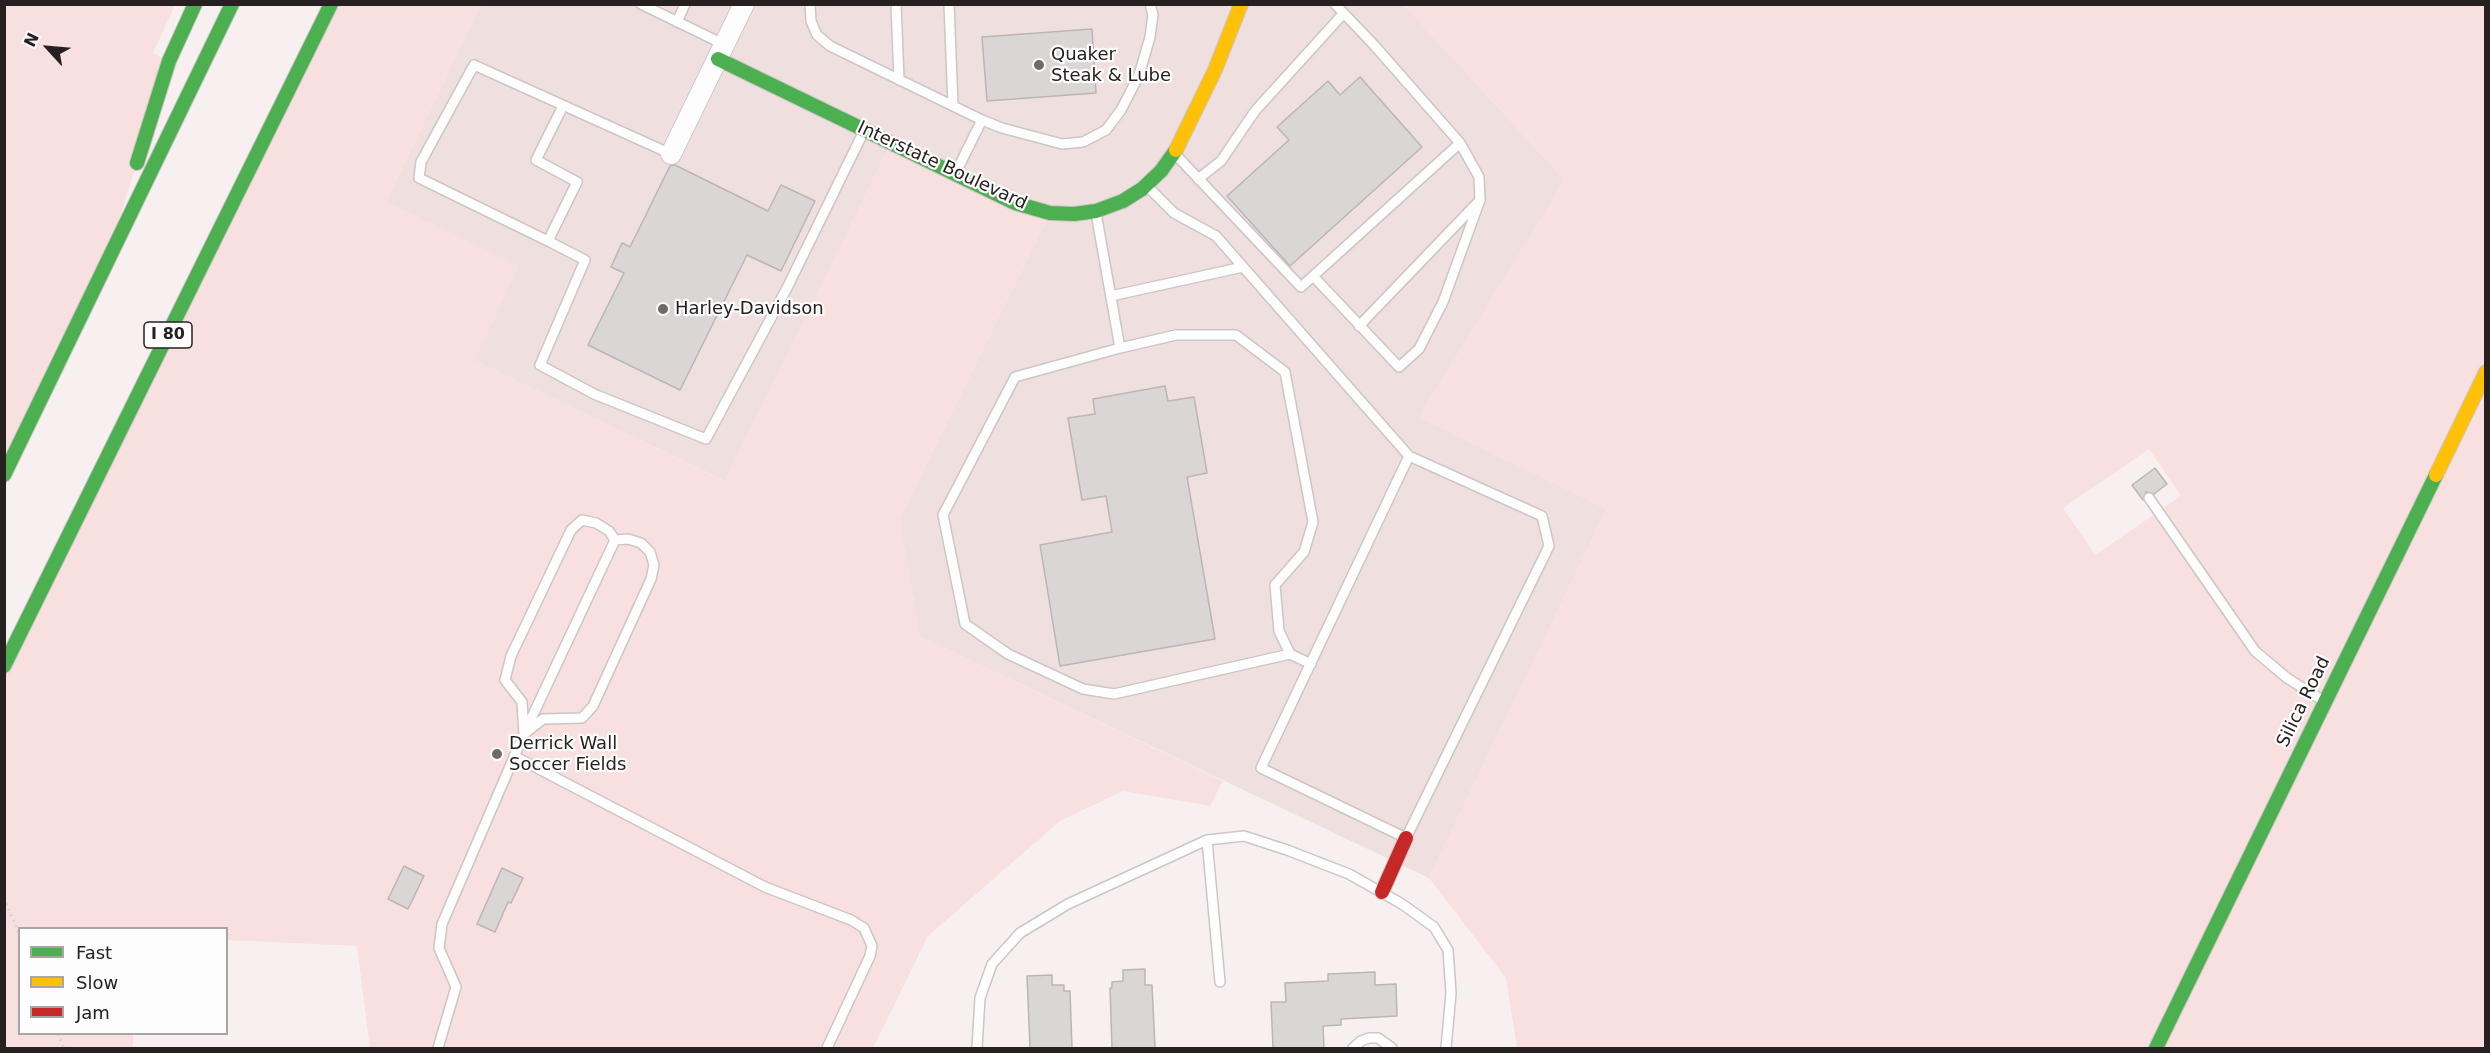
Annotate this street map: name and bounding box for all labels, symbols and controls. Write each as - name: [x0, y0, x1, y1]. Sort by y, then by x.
- north arrow: [18, 18, 78, 78]
- text: N: [20, 30, 43, 50]
- place label: Quaker Steak & Lube: [1051, 44, 1171, 86]
- marker: Quaker Steak & Lube: [1032, 58, 1046, 72]
- street label: Interstate Boulevard: [854, 117, 1030, 215]
- place label: Harley-Davidson: [675, 298, 824, 320]
- marker: Harley-Davidson: [656, 302, 670, 316]
- road number: I 80: [144, 322, 192, 348]
- street label: Silica Road: [2273, 653, 2335, 751]
- place label: Derrick Wall Soccer Fields: [509, 733, 626, 776]
- marker: Derrick Wall Soccer Fields: [490, 747, 504, 761]
- legend: [18, 927, 228, 1035]
- text: Fast: [76, 942, 112, 963]
- text: Slow: [76, 972, 118, 993]
- text: Jam: [76, 1002, 110, 1023]

